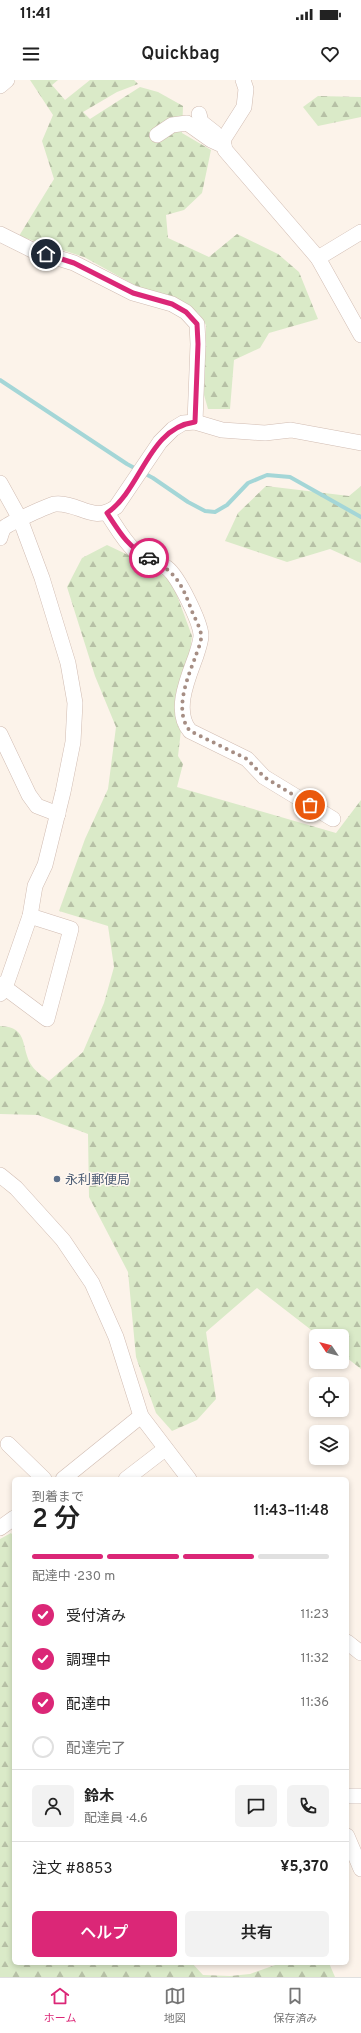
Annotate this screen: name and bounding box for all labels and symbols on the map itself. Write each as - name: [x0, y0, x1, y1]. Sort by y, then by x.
- pin: [29, 237, 63, 271]
- courier: [129, 538, 169, 578]
- pin: [293, 788, 327, 822]
- place label: 永利郵便局: [65, 1173, 130, 1189]
- marker: 永利郵便局: [52, 1174, 62, 1184]
- north arrow: [309, 1329, 349, 1369]

